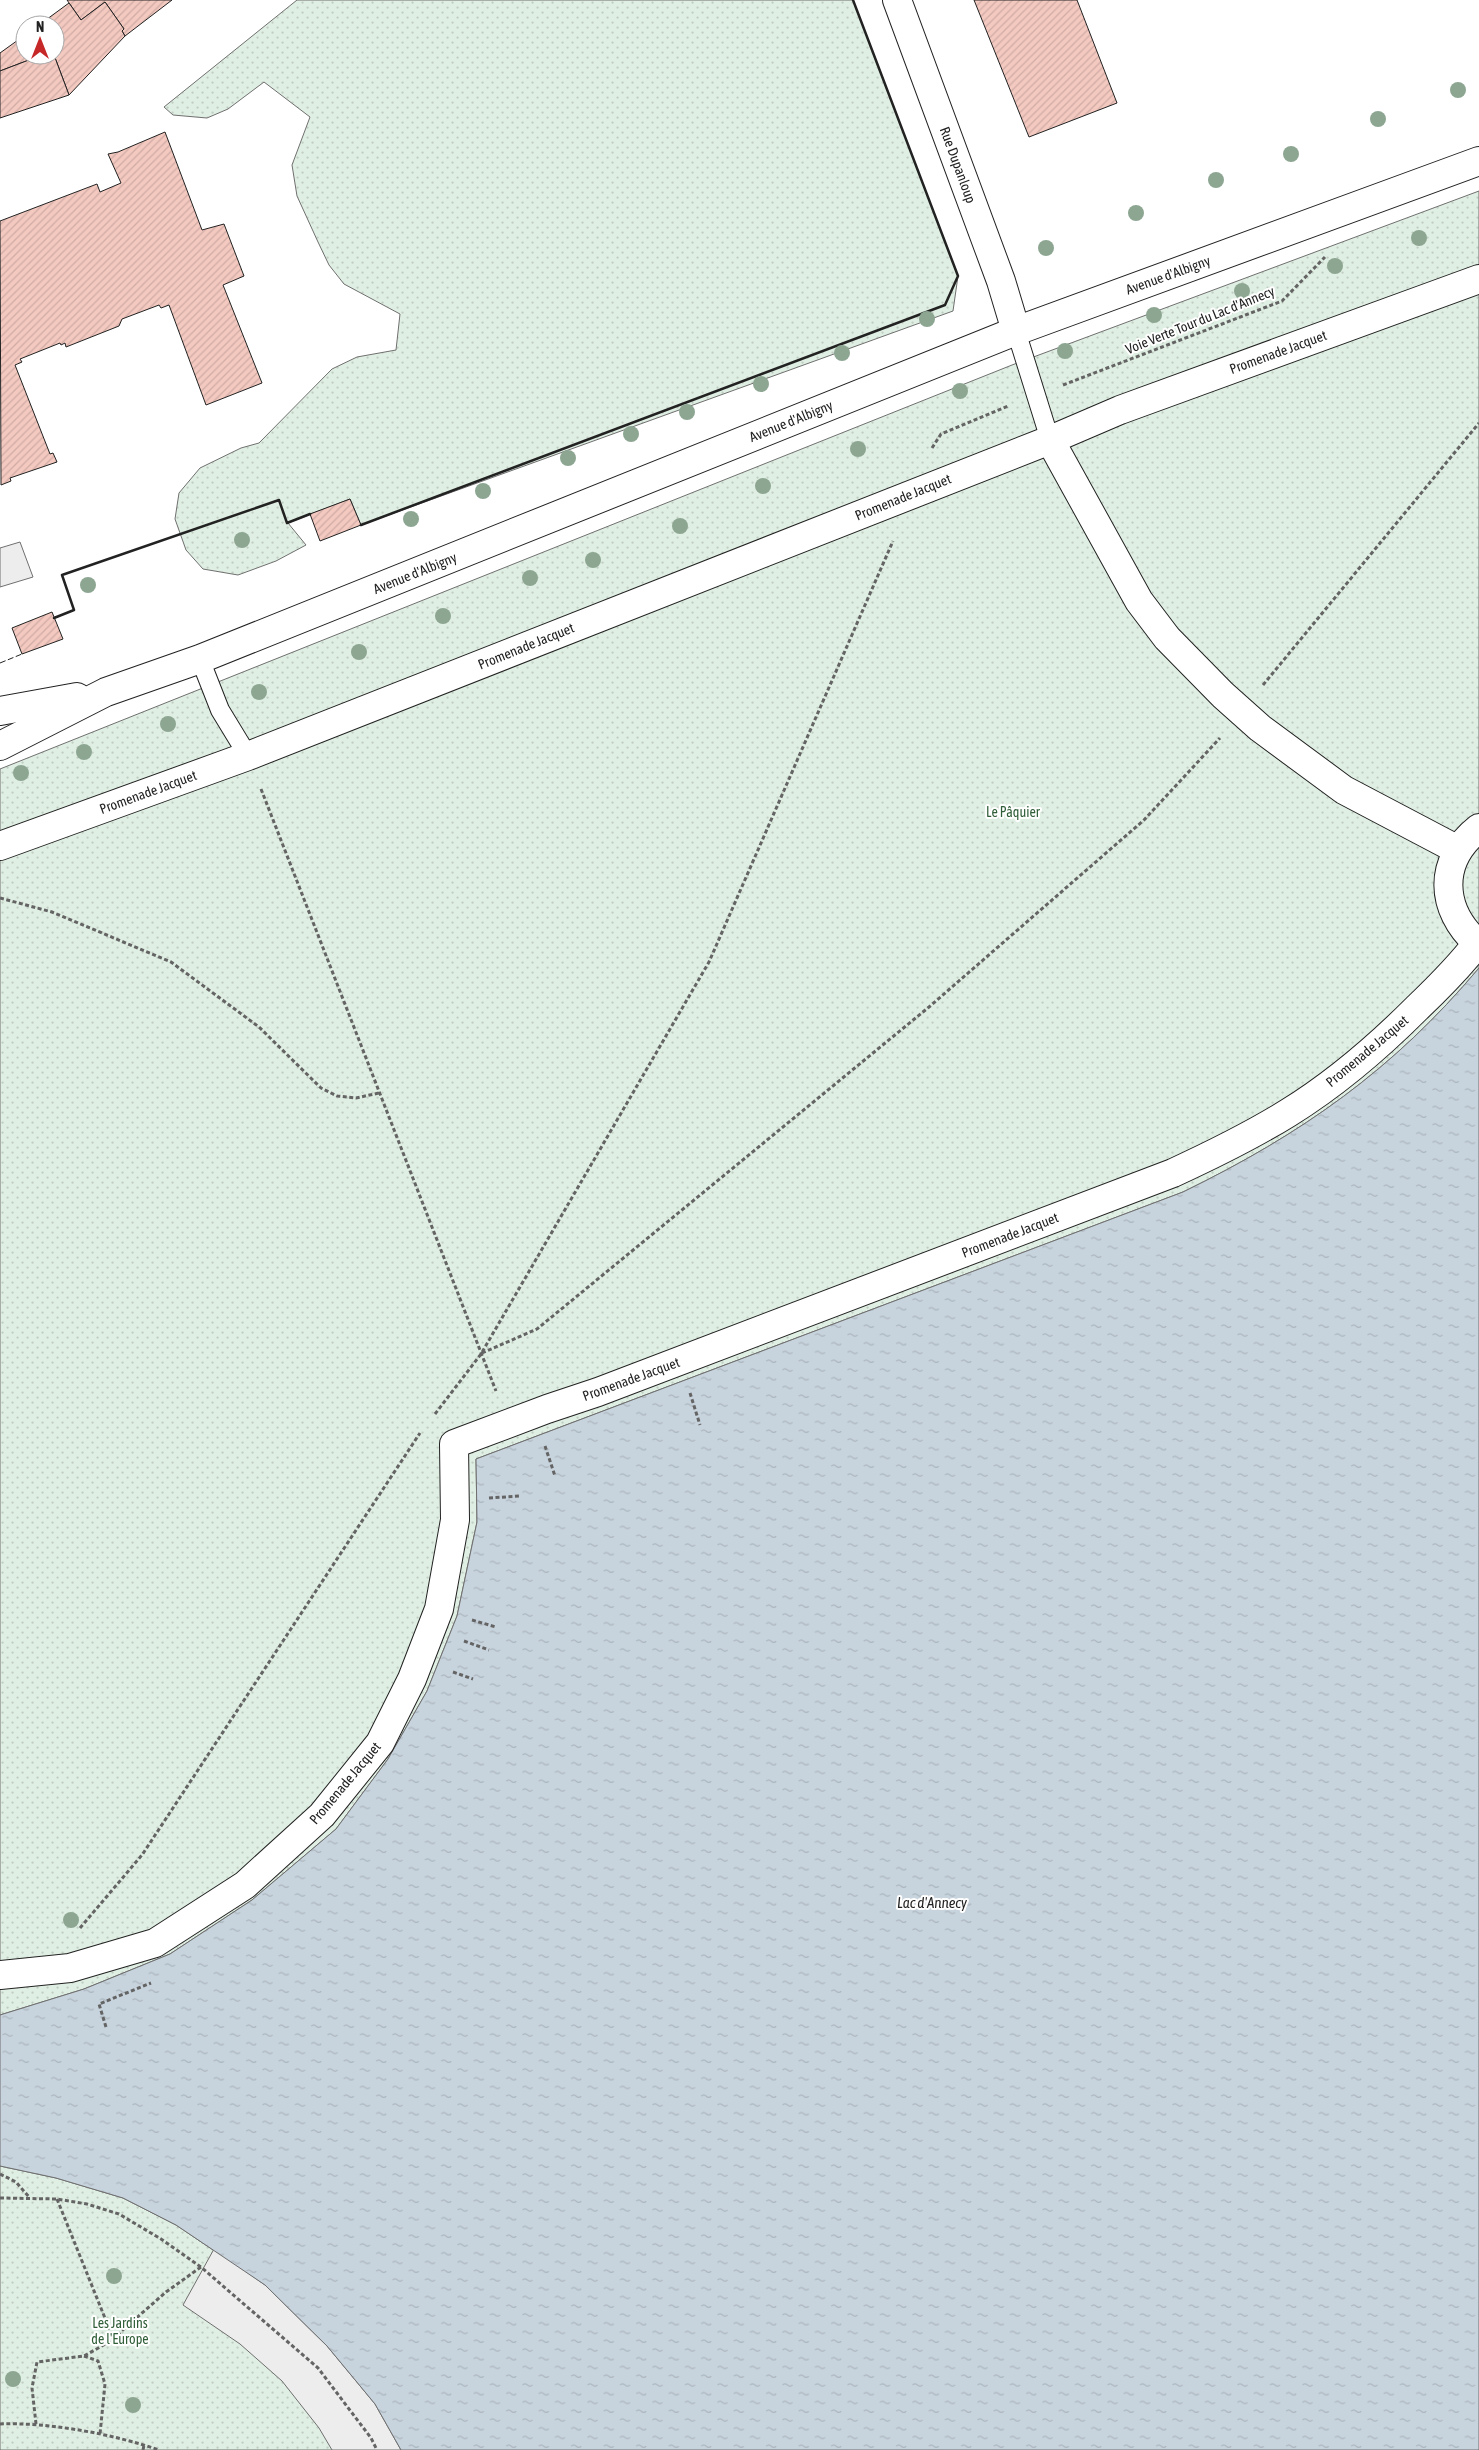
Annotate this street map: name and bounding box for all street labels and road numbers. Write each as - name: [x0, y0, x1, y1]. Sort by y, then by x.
- street label: Rue Dupanloup: [937, 125, 979, 206]
- street label: Avenue d'Albigny: [1124, 252, 1213, 298]
- street label: Voie Verte Tour du Lac d'Annecy: [1123, 283, 1277, 357]
- street label: Promenade Jacquet: [1227, 327, 1329, 377]
- street label: Avenue d'Albigny: [747, 397, 835, 445]
- street label: Promenade Jacquet: [853, 470, 953, 524]
- street label: Avenue d'Albigny: [371, 549, 459, 597]
- street label: Promenade Jacquet: [476, 619, 576, 673]
- street label: Promenade Jacquet: [97, 767, 199, 817]
- street label: Promenade Jacquet: [1323, 1012, 1411, 1090]
- street label: Promenade Jacquet: [959, 1209, 1061, 1261]
- street label: Promenade Jacquet: [580, 1354, 682, 1404]
- street label: Promenade Jacquet: [306, 1739, 384, 1827]

